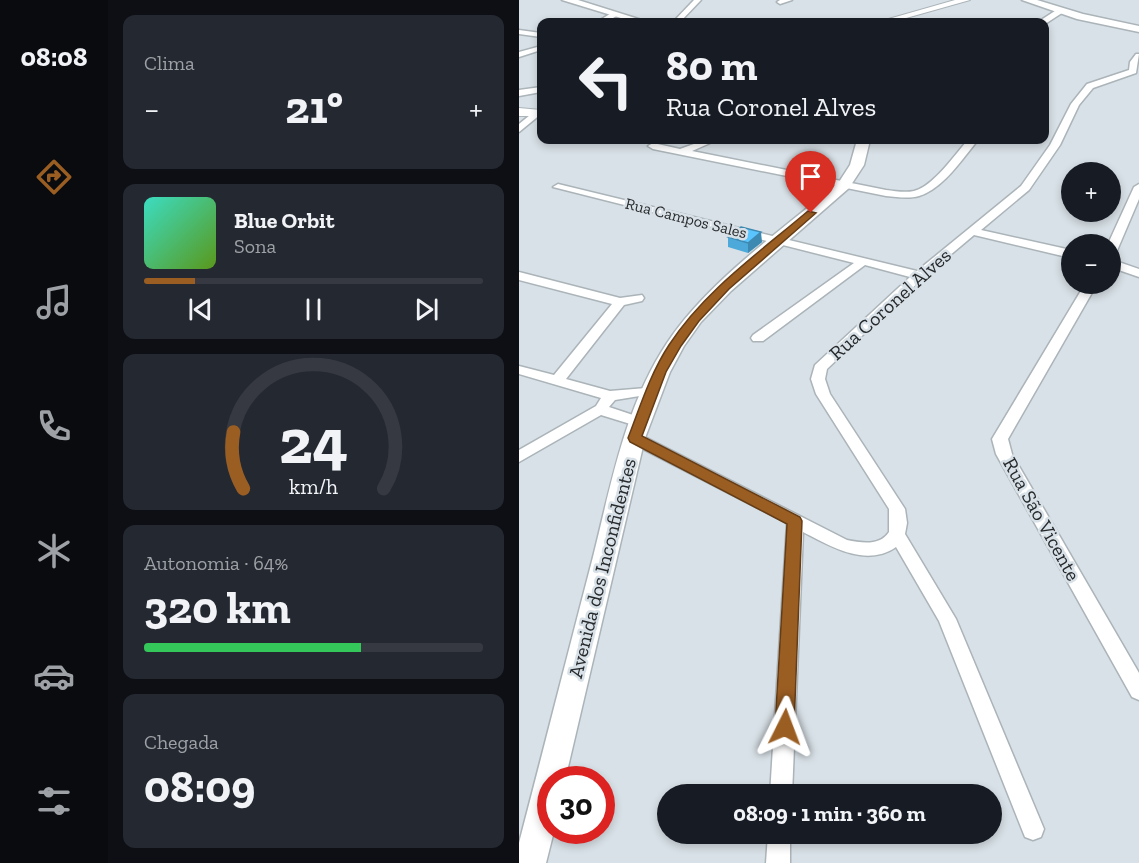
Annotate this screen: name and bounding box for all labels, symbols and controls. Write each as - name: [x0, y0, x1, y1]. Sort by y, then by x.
- text: 80 m: [666, 40, 757, 91]
- text: 08:08: [21, 41, 87, 73]
- icon: left: [567, 42, 645, 120]
- text: Clima: [144, 51, 195, 75]
- text: 21°: [285, 81, 343, 135]
- text: −: [144, 89, 159, 128]
- text: +: [469, 89, 483, 128]
- text: Rua Coronel Alves: [666, 91, 876, 123]
- pin: [785, 151, 836, 213]
- icon: directions: [33, 156, 75, 198]
- icon: arrive: [794, 160, 827, 193]
- map controls: [1061, 162, 1121, 294]
- button: +: [1061, 162, 1121, 222]
- street label: Rua Campos Sales: [623, 194, 749, 242]
- text: Blue Orbit: [234, 207, 334, 234]
- text: Sona: [234, 234, 276, 258]
- button: −: [1061, 234, 1121, 294]
- street label: Rua Coronel Alves: [824, 243, 956, 365]
- icon: music: [33, 281, 75, 323]
- icon: previous: [184, 293, 217, 326]
- icon: pause: [297, 293, 330, 326]
- icon: next: [410, 293, 443, 326]
- text: 24: [279, 404, 348, 479]
- icon: phone: [33, 405, 75, 447]
- street label: Rua São Vicente: [998, 453, 1086, 585]
- street label: Avenida dos Inconfidentes: [563, 456, 641, 680]
- text: km/h: [289, 474, 338, 499]
- icon: climate: [33, 530, 75, 572]
- text: Autonomia · 64%: [144, 551, 288, 575]
- text: 320 km: [144, 581, 291, 635]
- icon: car: [33, 655, 75, 697]
- position arrow: [753, 695, 817, 759]
- text: Chegada: [144, 730, 219, 754]
- text: 08:09: [144, 760, 255, 814]
- speed limit sign: 30: [537, 766, 615, 844]
- icon: filters: [33, 780, 75, 822]
- text: 08:09 · 1 min · 360 m: [733, 800, 926, 827]

